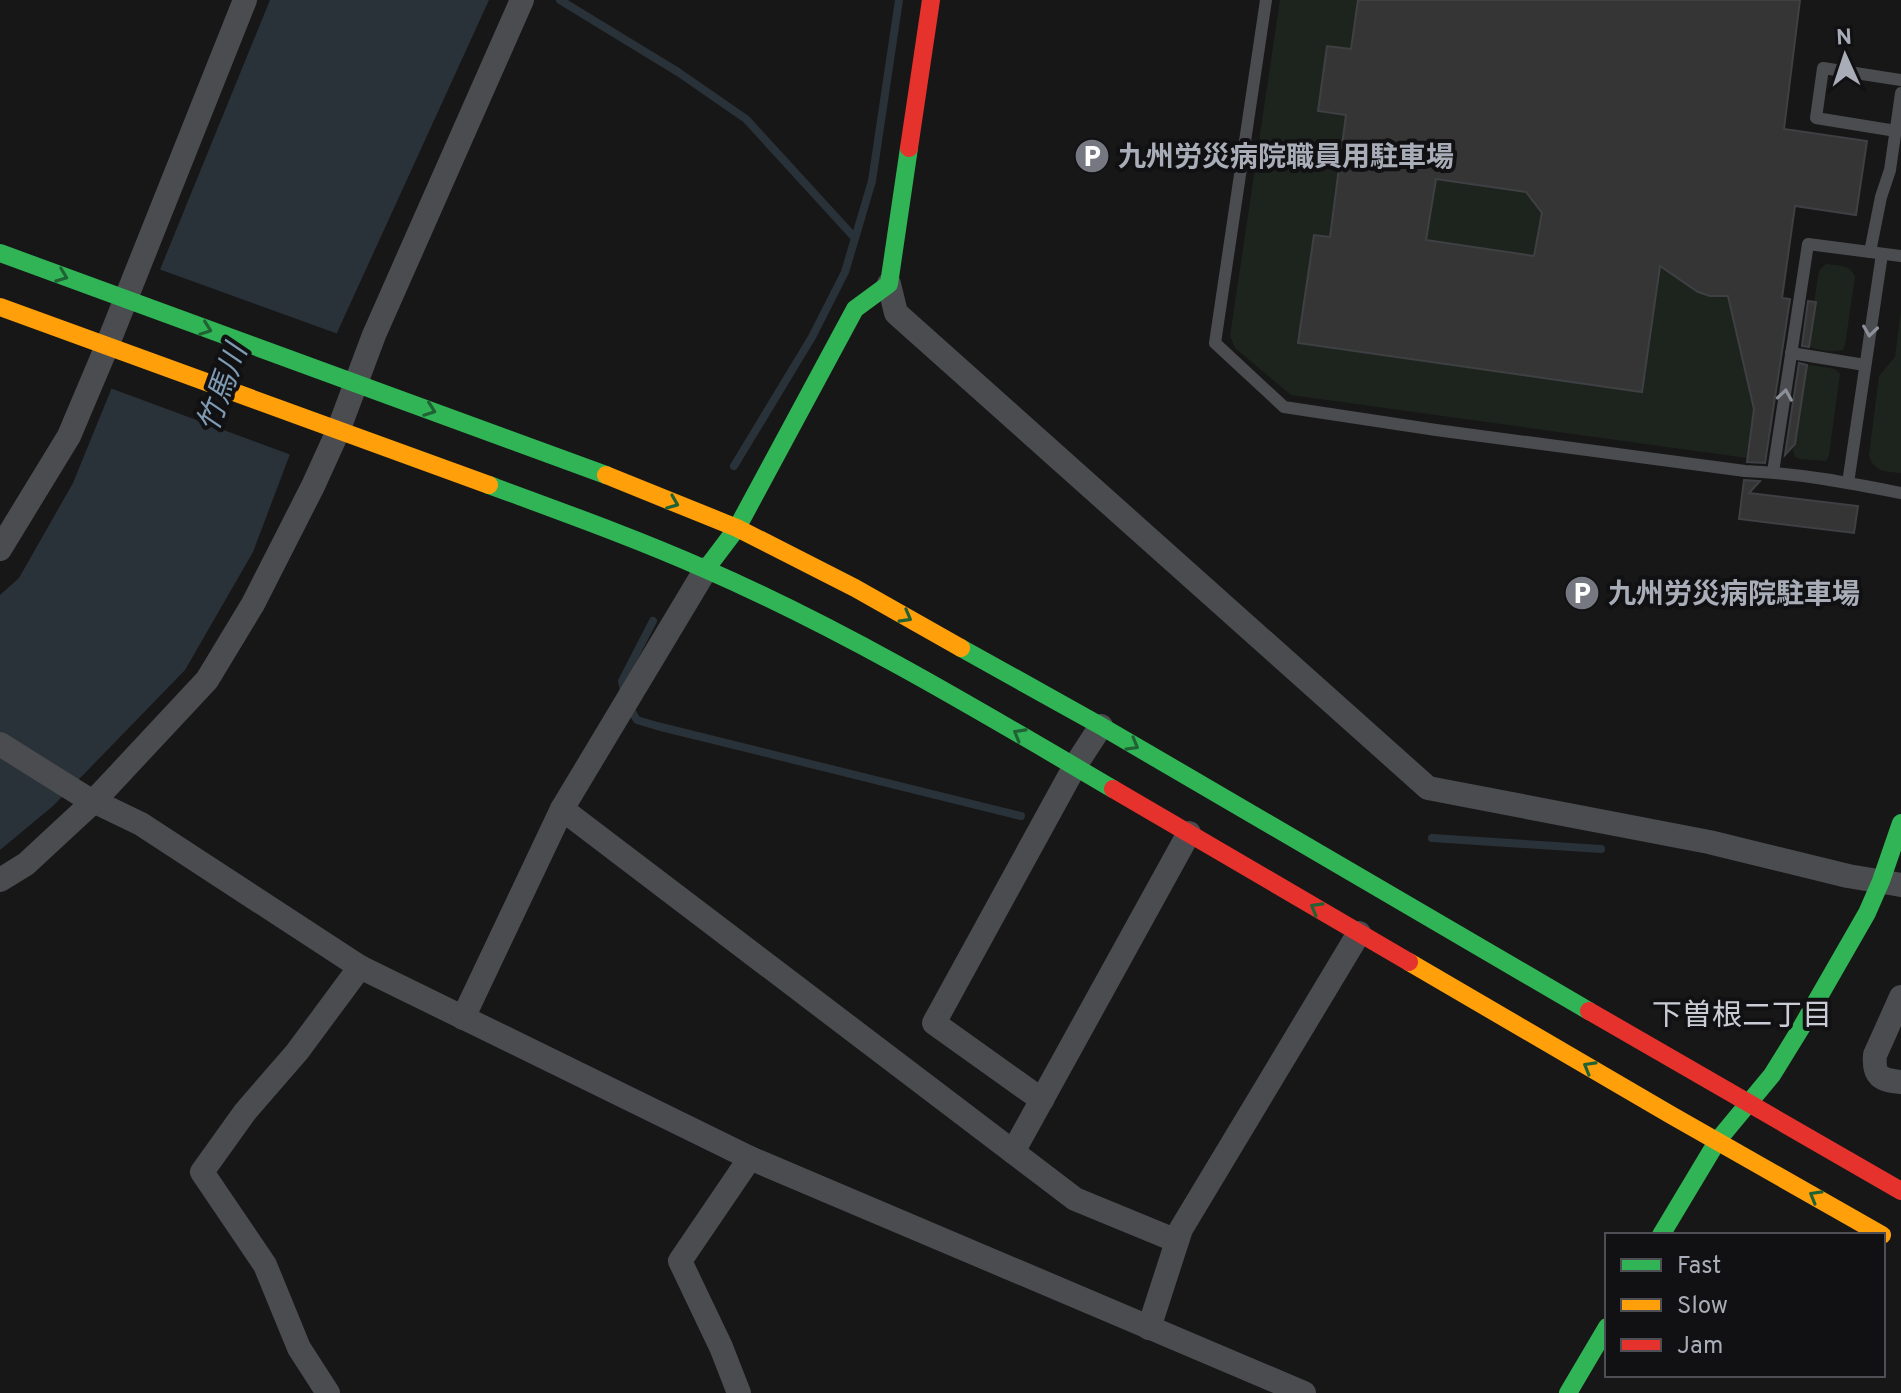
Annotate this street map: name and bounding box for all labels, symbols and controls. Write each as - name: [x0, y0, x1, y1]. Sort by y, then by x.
- north arrow: [1805, 16, 1885, 96]
- text: N: [1835, 25, 1853, 52]
- parking icon: 九州労災病院職員用駐車場: [1073, 137, 1111, 175]
- place label: 九州労災病院職員用駐車場: [1118, 141, 1454, 177]
- one-way arrow: [55, 266, 69, 283]
- one-way arrow: [198, 319, 212, 335]
- one-way arrow: [1862, 324, 1879, 338]
- water label: 竹馬川: [192, 337, 258, 437]
- one-way arrow: [1776, 388, 1793, 402]
- one-way arrow: [422, 400, 436, 417]
- one-way arrow: [665, 493, 679, 509]
- parking icon: 九州労災病院駐車場: [1563, 574, 1601, 612]
- place label: 九州労災病院駐車場: [1608, 578, 1860, 614]
- one-way arrow: [898, 607, 912, 623]
- one-way arrow: [1013, 728, 1028, 744]
- one-way arrow: [1124, 735, 1139, 750]
- one-way arrow: [1310, 902, 1325, 918]
- district label: 下曽根二丁目: [1652, 999, 1832, 1036]
- one-way arrow: [1583, 1061, 1598, 1077]
- one-way arrow: [1809, 1190, 1824, 1206]
- legend: [1605, 1233, 1885, 1377]
- text: Fast: [1677, 1252, 1721, 1282]
- text: Slow: [1677, 1292, 1728, 1322]
- text: Jam: [1677, 1332, 1723, 1362]

